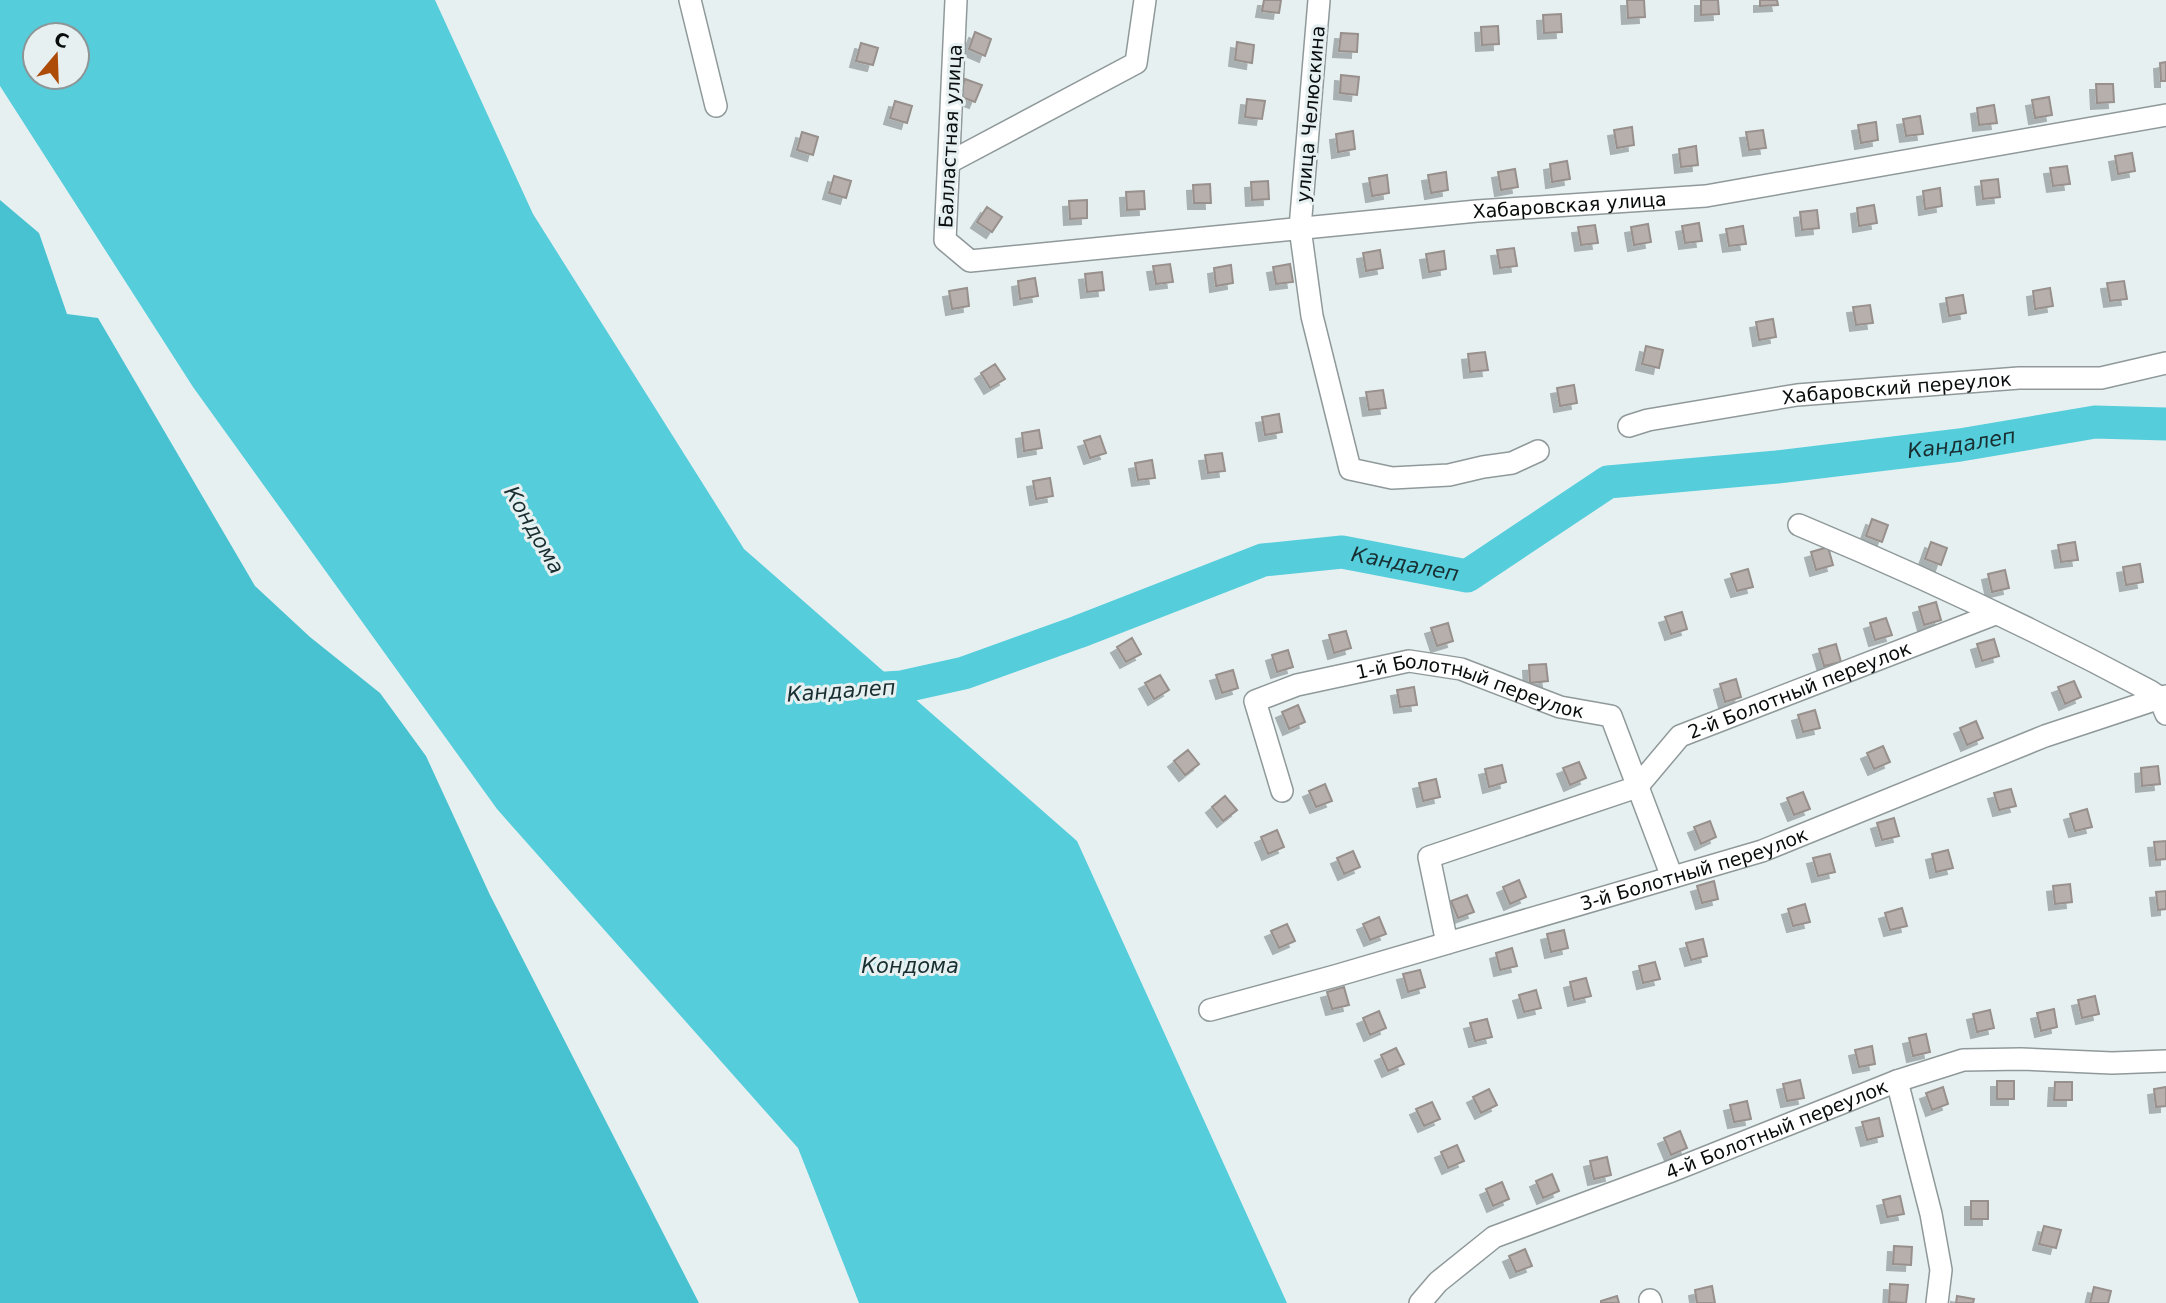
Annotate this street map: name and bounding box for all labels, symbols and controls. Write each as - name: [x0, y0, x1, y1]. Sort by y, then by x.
- north arrow: [21, 21, 91, 91]
- street label: улица Челюскина: [1291, 25, 1329, 203]
- text: С: [51, 27, 72, 53]
- street label: Балластная улица: [934, 44, 966, 228]
- street label: Хабаровская улица: [1472, 188, 1667, 222]
- street label: Хабаровский переулок: [1780, 368, 2012, 408]
- water label: Кандалеп: [1906, 424, 2017, 463]
- water label: Кондома: [499, 482, 569, 578]
- water label: Кандалеп: [1349, 542, 1461, 586]
- street label: 2-й Болотный переулок: [1685, 637, 1914, 743]
- street label: 1-й Болотный переулок: [1354, 650, 1586, 722]
- water label: Кандалеп: [786, 675, 896, 707]
- street label: 3-й Болотный переулок: [1577, 823, 1811, 915]
- water label: Кондома: [861, 954, 959, 978]
- street label: 4-й Болотный переулок: [1662, 1075, 1891, 1183]

